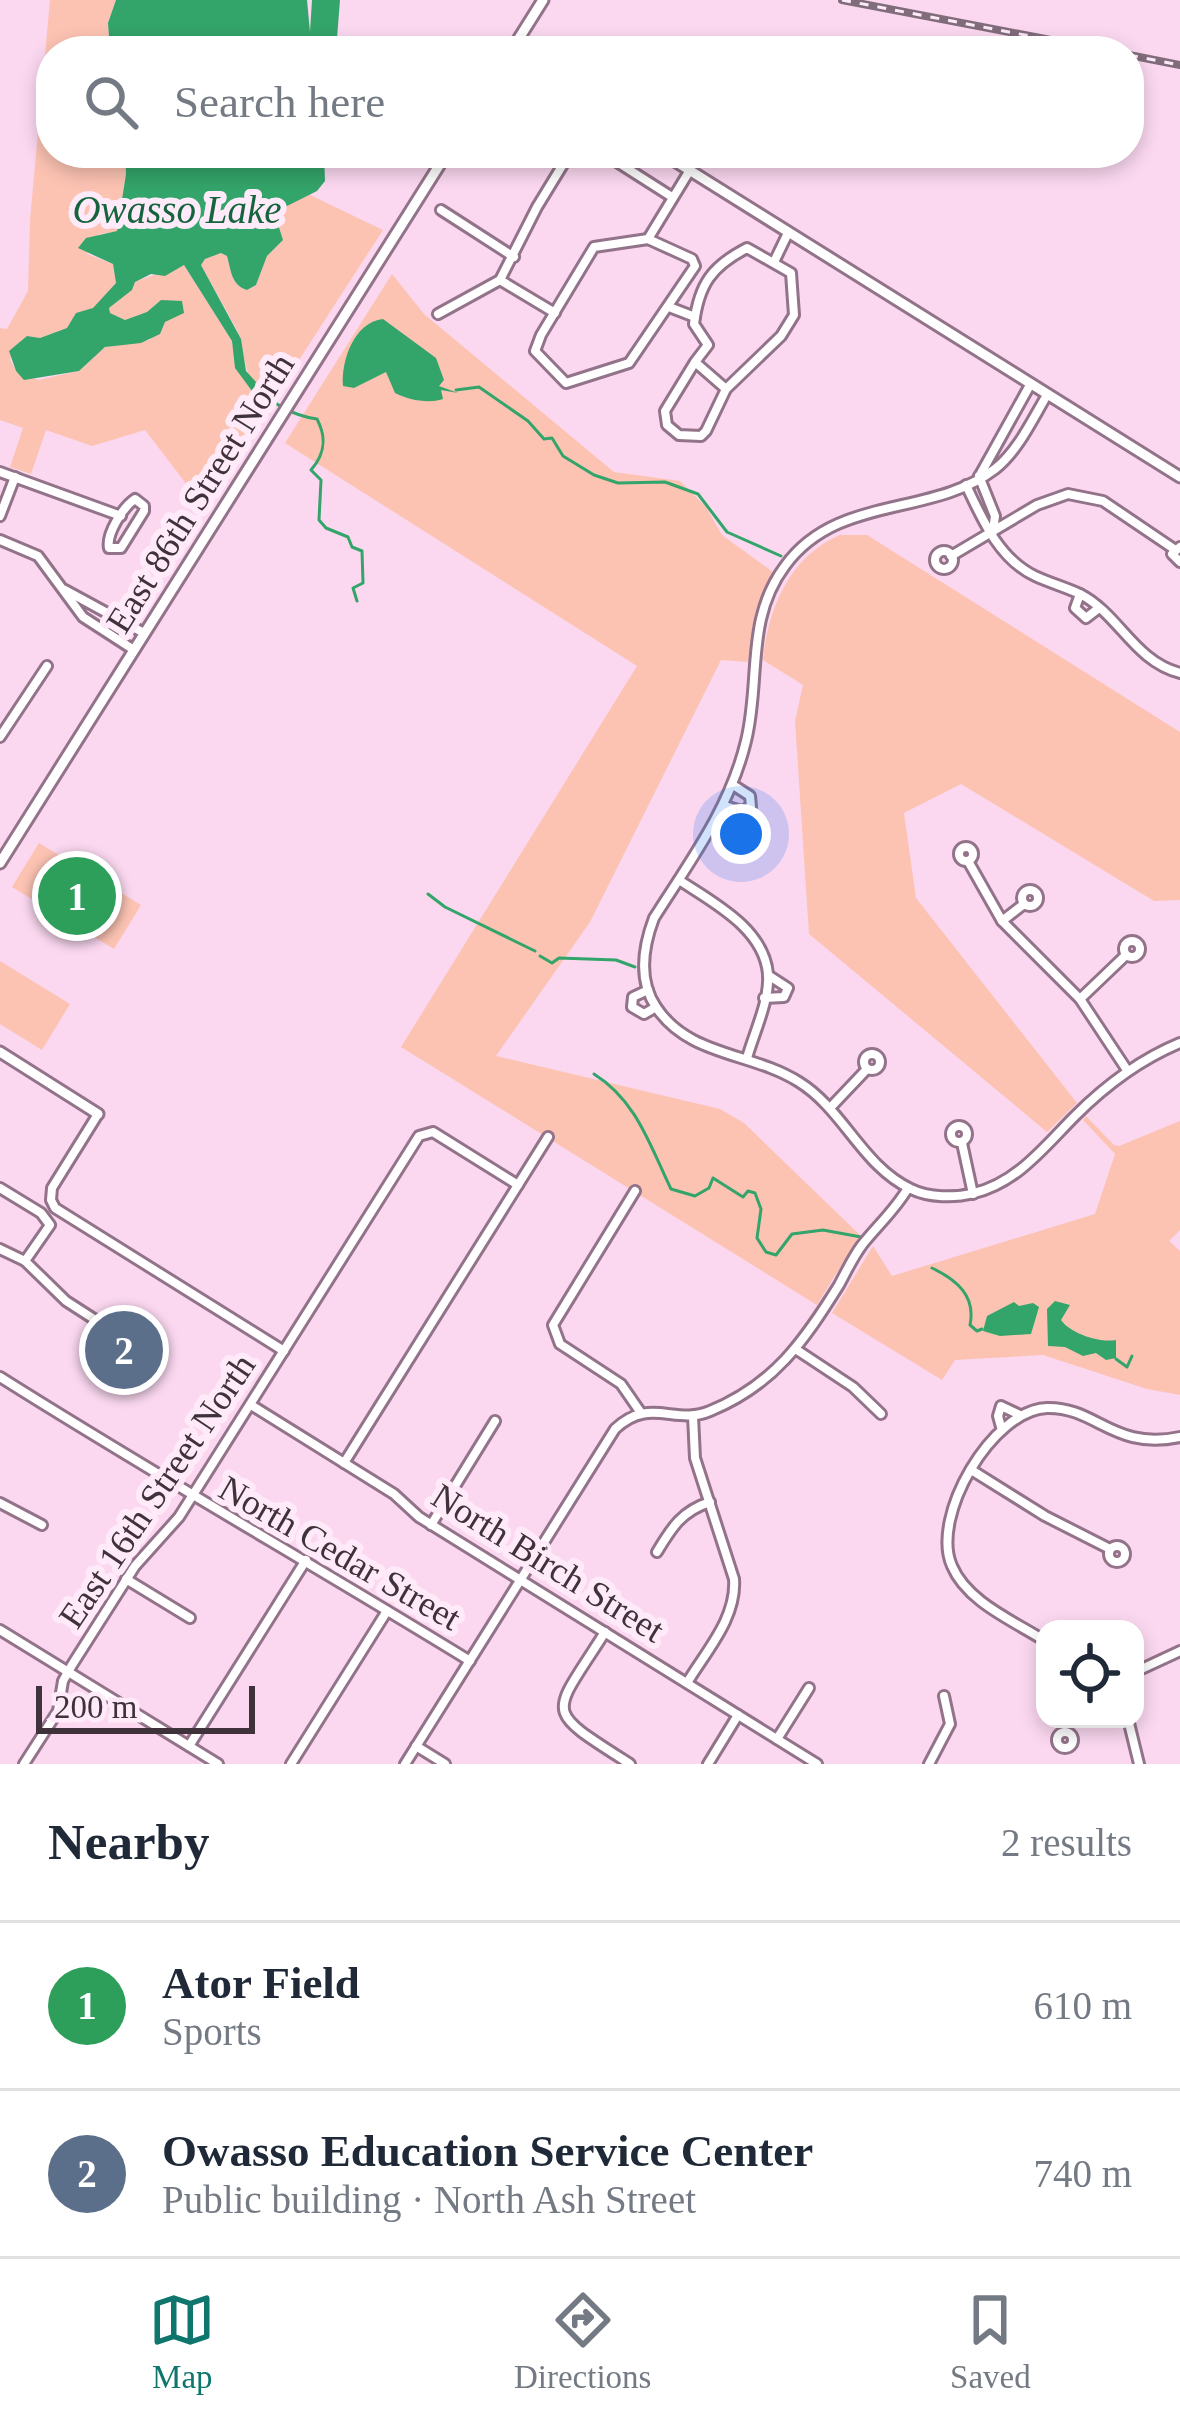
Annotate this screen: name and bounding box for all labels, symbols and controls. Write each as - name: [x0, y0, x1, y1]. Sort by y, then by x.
- search box: [36, 36, 1144, 168]
- icon: search: [78, 69, 144, 135]
- text: Search here: [174, 77, 385, 127]
- water label: Owasso Lake: [72, 188, 282, 231]
- street label: East 86th Street North: [98, 346, 302, 640]
- your location: [711, 804, 771, 864]
- pin: 1: [38, 851, 116, 941]
- pin: 2: [85, 1305, 163, 1395]
- street label: East 16th Street North: [51, 1347, 263, 1635]
- street label: North Cedar Street: [212, 1468, 468, 1638]
- street label: North Birch Street: [425, 1476, 671, 1650]
- map controls: [1036, 1620, 1144, 1728]
- button: locate: [1036, 1620, 1144, 1728]
- scale bar: [36, 1680, 255, 1733]
- text: 200 m: [54, 1689, 137, 1725]
- text: Nearby: [48, 1814, 209, 1870]
- text: 2 results: [1001, 1821, 1132, 1864]
- text: Ator Field: [162, 1958, 360, 2008]
- text: 1: [77, 1984, 97, 2027]
- text: 610 m: [1033, 1984, 1132, 2027]
- text: Sports: [162, 2010, 262, 2053]
- text: Owasso Education Service Center: [162, 2126, 813, 2176]
- text: 2: [77, 2152, 97, 2195]
- text: 740 m: [1033, 2152, 1132, 2195]
- text: Public building · North Ash Street: [162, 2178, 696, 2221]
- tab: Map: [149, 2287, 215, 2396]
- tab: Directions: [514, 2287, 651, 2396]
- tab: Saved: [950, 2287, 1031, 2396]

